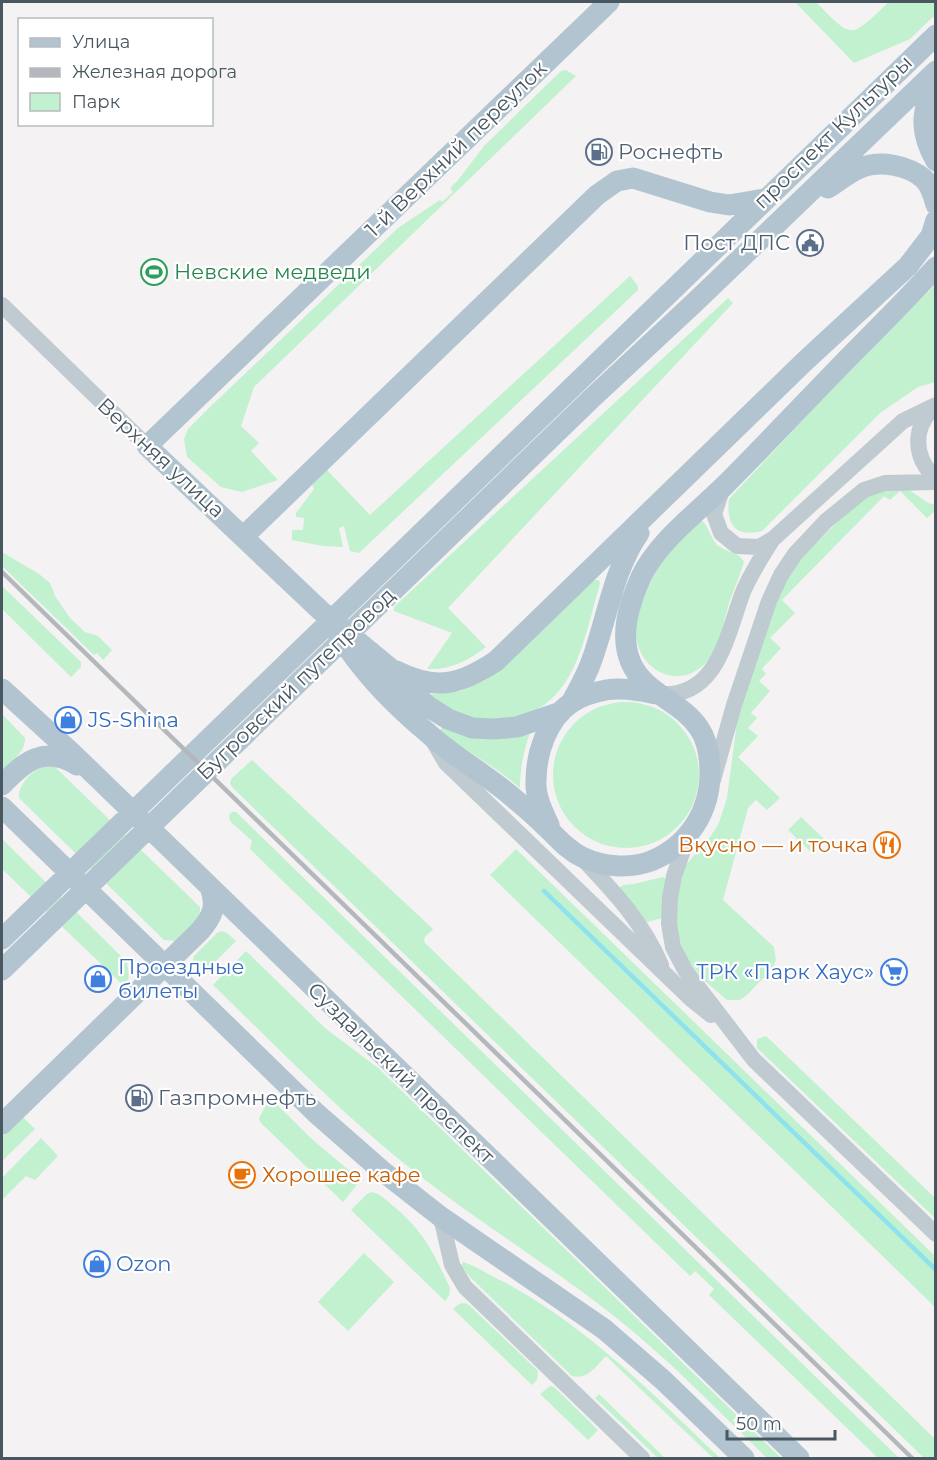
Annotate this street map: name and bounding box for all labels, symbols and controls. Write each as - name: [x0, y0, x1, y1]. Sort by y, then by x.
- legend: [18, 18, 213, 126]
- text: Улица: [72, 31, 130, 53]
- street label: проспект Культуры: [748, 50, 917, 214]
- street label: 1-й Верхний переулок: [360, 55, 551, 242]
- text: Железная дорога: [72, 61, 237, 83]
- text: Парк: [72, 91, 121, 113]
- fuel station icon: Роснефть: [584, 137, 614, 167]
- place label: Роснефть: [618, 139, 723, 164]
- public building icon: Пост ДПС: [795, 228, 825, 258]
- place label: Пост ДПС: [683, 230, 790, 255]
- sports icon: Невские медведи: [139, 257, 169, 287]
- place label: Невские медведи: [174, 259, 371, 284]
- street label: Верхняя улица: [93, 392, 230, 523]
- street label: Бугровский путепровод: [191, 582, 400, 785]
- shop icon: JS-Shina: [53, 705, 83, 735]
- place label: JS-Shina: [87, 707, 179, 732]
- restaurant icon: Вкусно — и точка: [872, 830, 902, 860]
- place label: Вкусно — и точка: [678, 832, 868, 857]
- place label: Проездные билеты: [118, 954, 245, 1003]
- supermarket icon: ТРК «Парк Хаус»: [879, 957, 909, 987]
- place label: ТРК «Парк Хаус»: [696, 959, 874, 984]
- shop icon: Проездные билеты: [83, 964, 113, 994]
- street label: Суздальский проспект: [303, 977, 500, 1169]
- fuel station icon: Газпромнефть: [124, 1083, 154, 1113]
- place label: Газпромнефть: [158, 1085, 317, 1110]
- cafe icon: Хорошее кафе: [227, 1160, 257, 1190]
- place label: Хорошее кафе: [262, 1162, 421, 1187]
- shop icon: Ozon: [82, 1249, 112, 1279]
- place label: Ozon: [116, 1251, 172, 1276]
- scale bar: [727, 1403, 835, 1441]
- text: 50 m: [736, 1413, 782, 1435]

